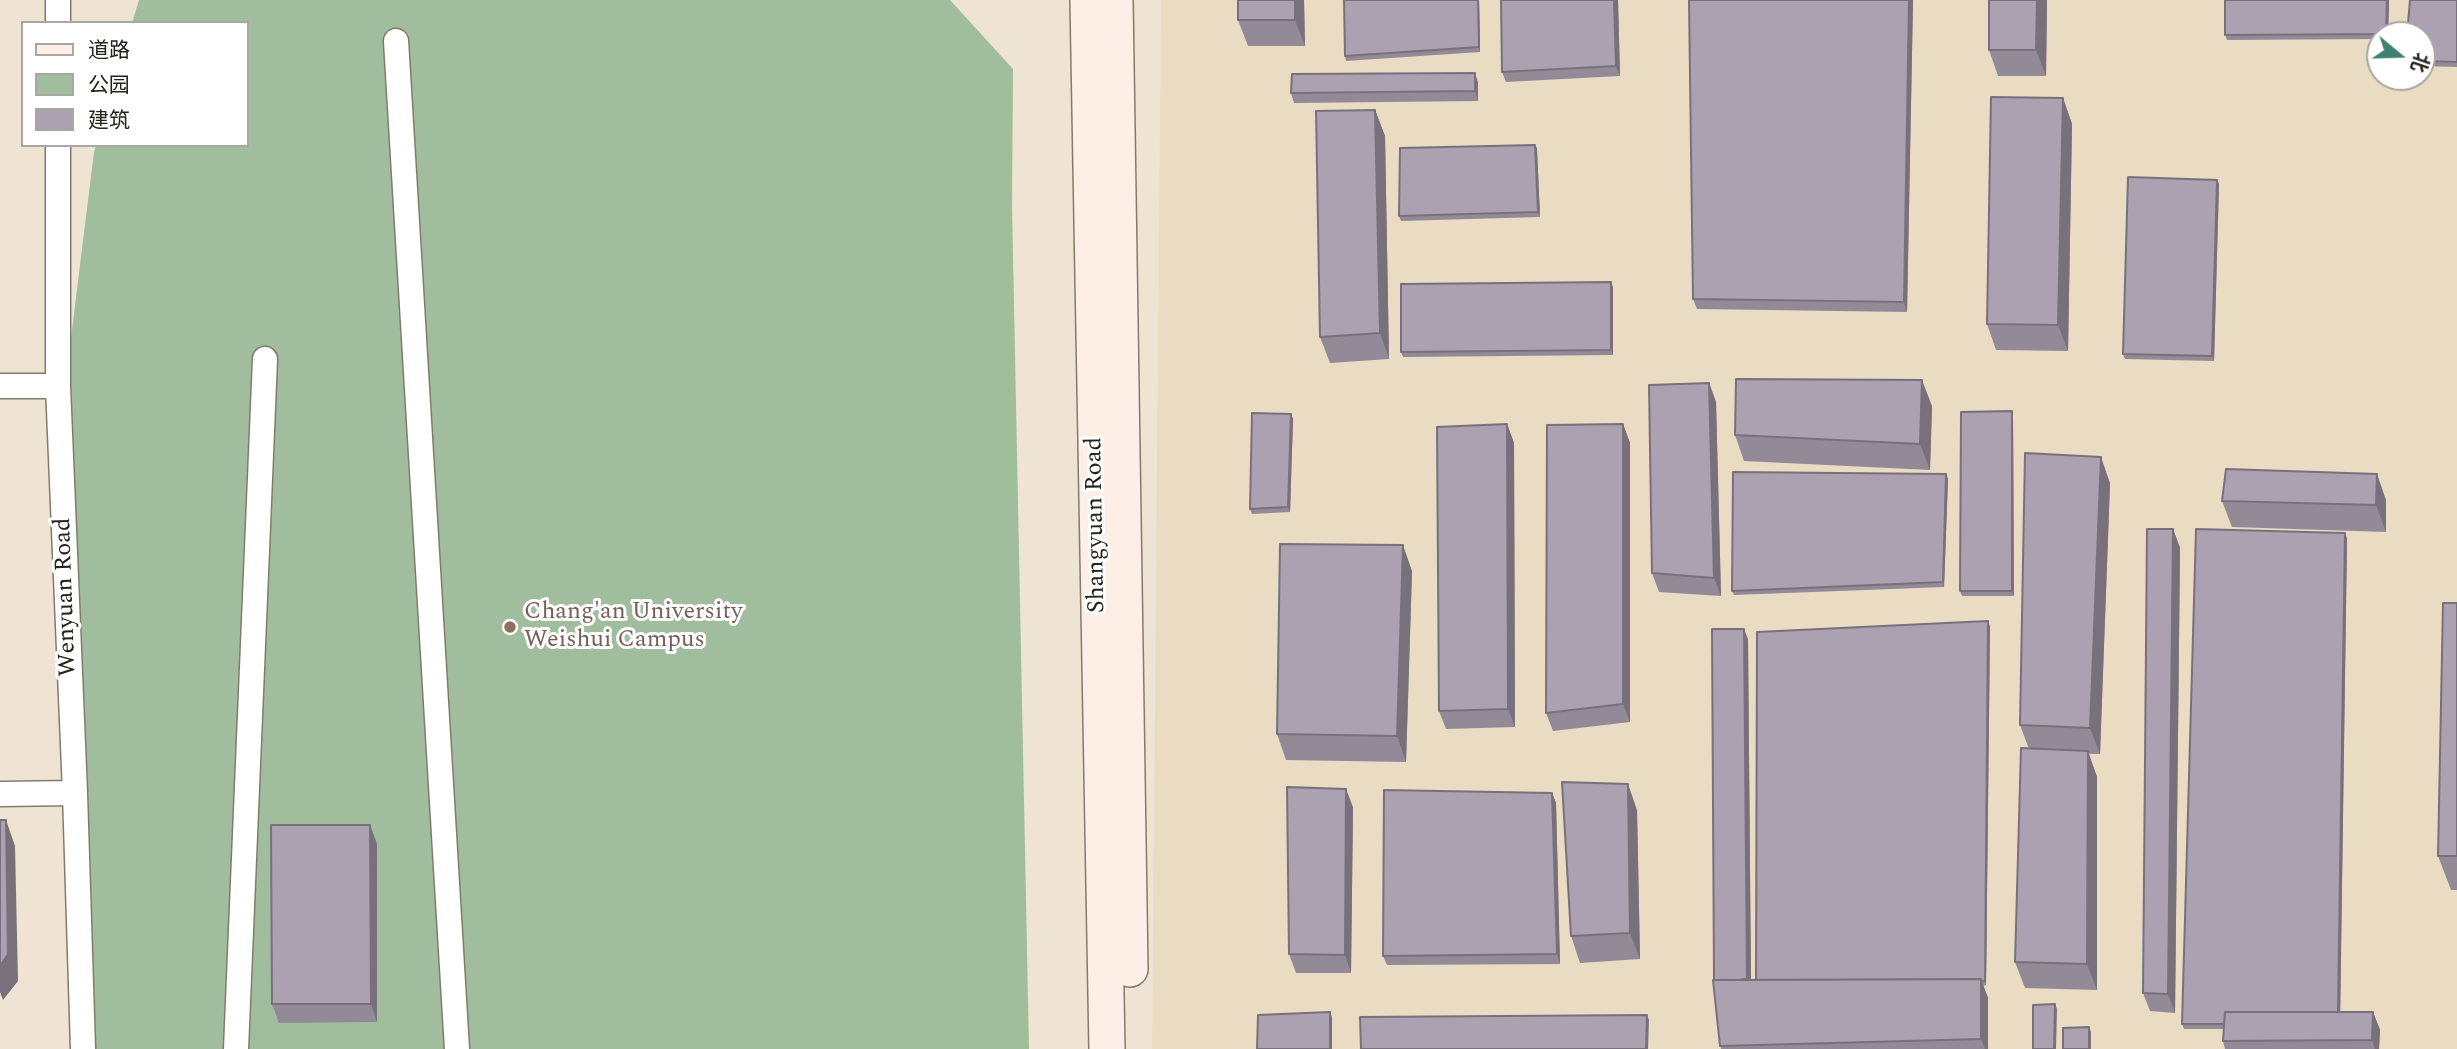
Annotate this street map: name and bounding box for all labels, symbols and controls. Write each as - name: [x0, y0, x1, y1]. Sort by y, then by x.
- legend: [21, 21, 248, 147]
- north arrow: [2366, 21, 2436, 91]
- text: 道路: [88, 35, 130, 67]
- text: 北: [2403, 49, 2436, 76]
- text: 公园: [88, 70, 130, 102]
- text: 建筑: [88, 105, 130, 137]
- street label: Shangyuan Road: [1081, 437, 1113, 613]
- street label: Wenyuan Road: [50, 517, 84, 677]
- place label: Chang'an University Weishui Campus: [524, 599, 743, 655]
- marker: Chang'an University Weishui Campus: [502, 619, 518, 635]

